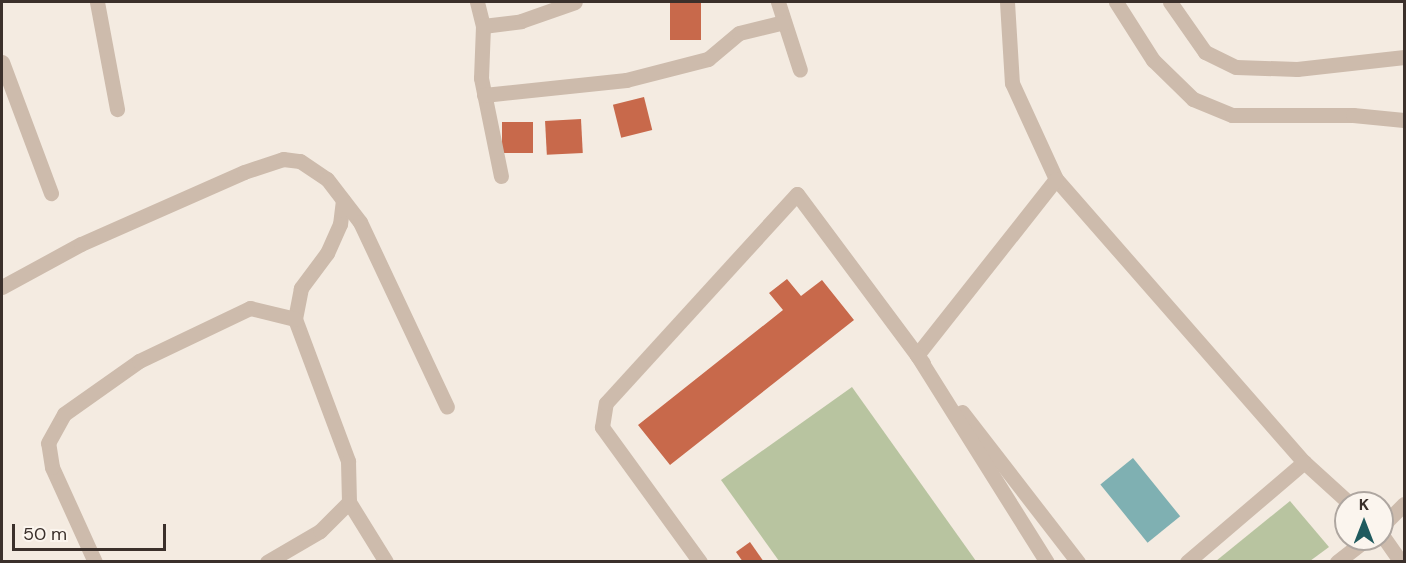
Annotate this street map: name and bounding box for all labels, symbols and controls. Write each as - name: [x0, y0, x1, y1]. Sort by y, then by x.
- north arrow: [1334, 491, 1394, 551]
- text: K: [1359, 494, 1369, 515]
- scale bar: [15, 512, 170, 550]
- text: 50 m: [23, 522, 67, 546]

